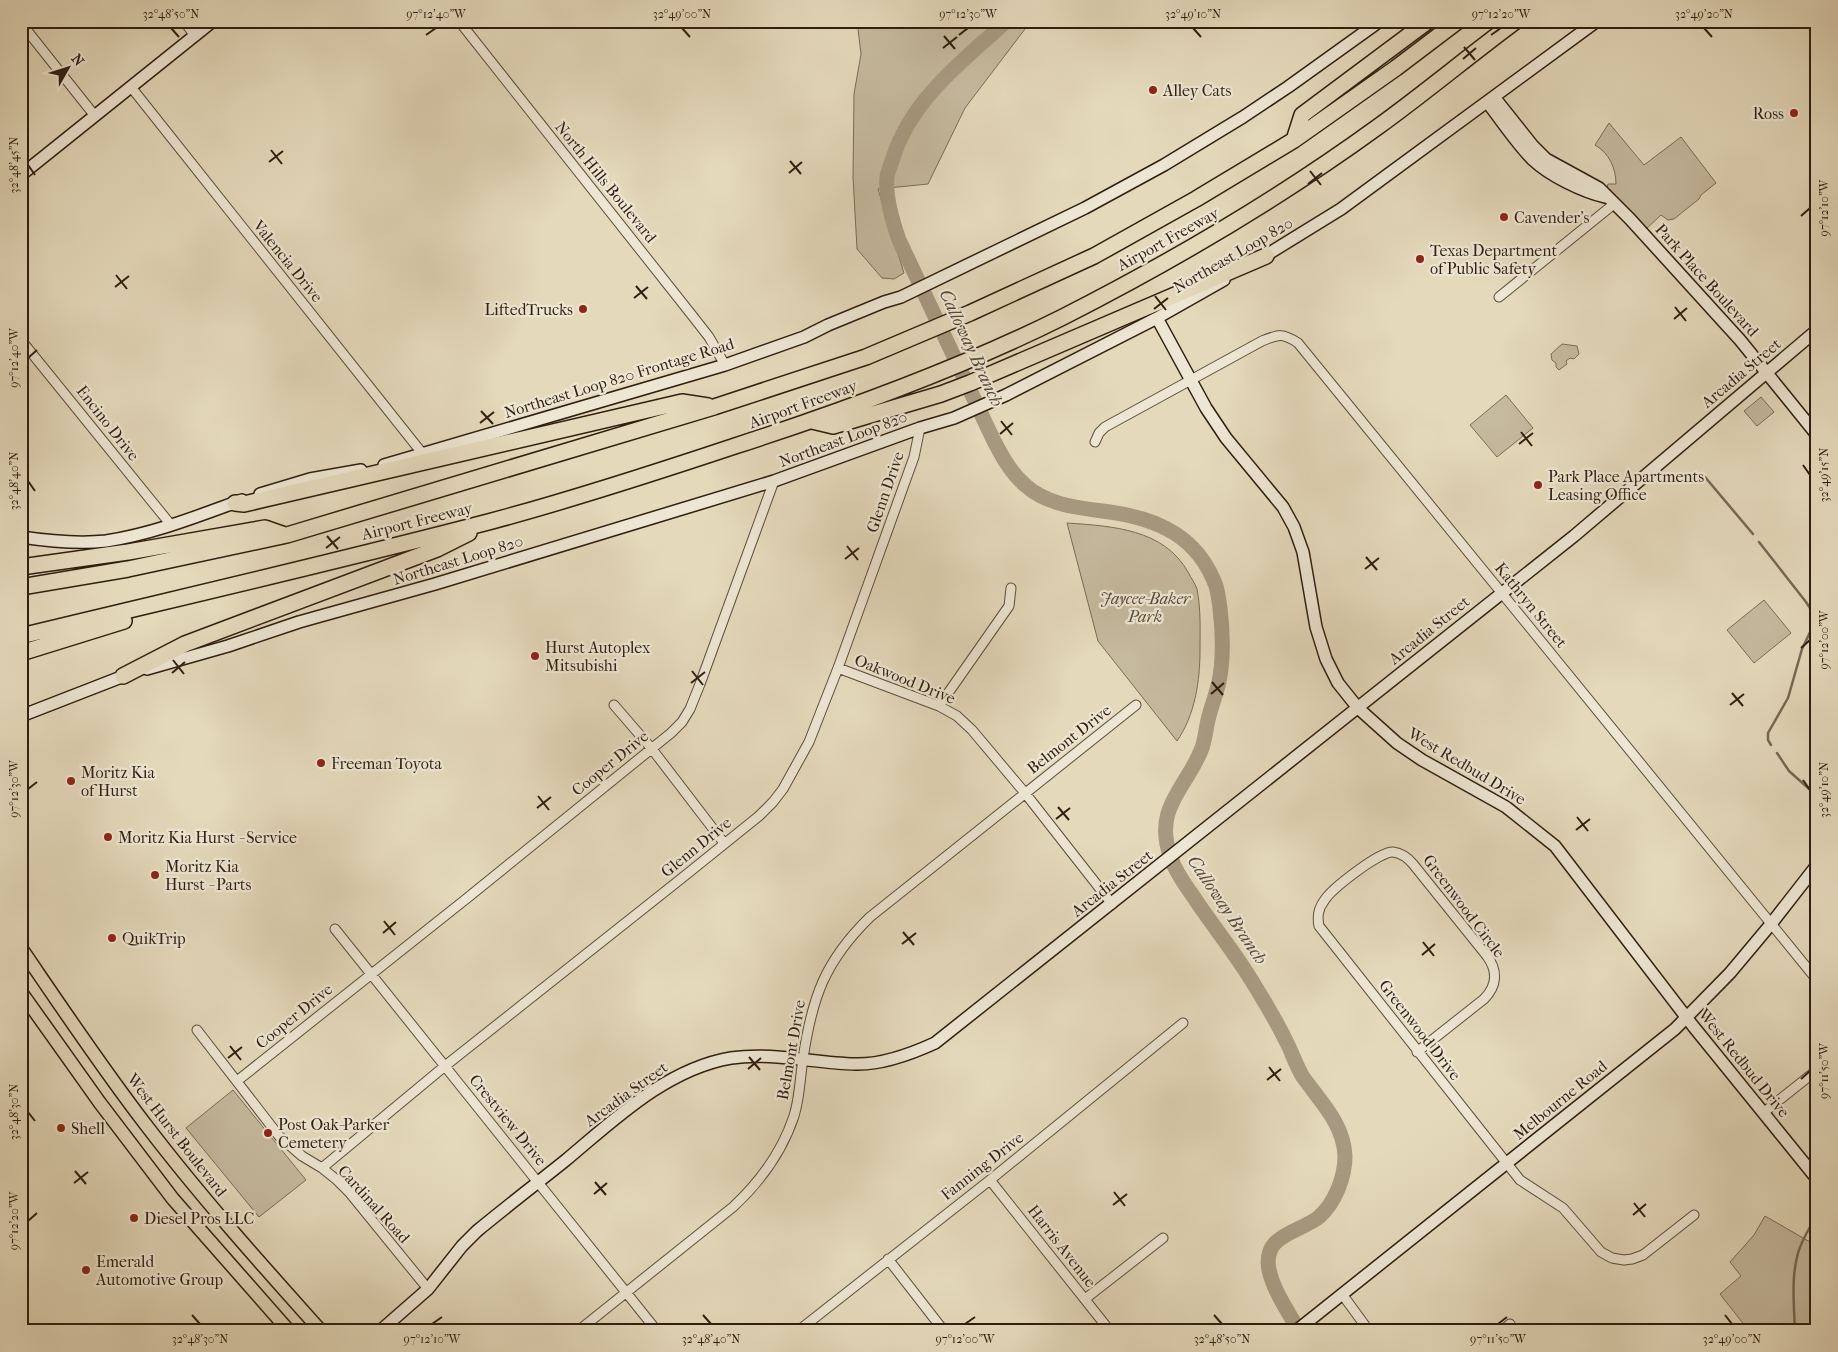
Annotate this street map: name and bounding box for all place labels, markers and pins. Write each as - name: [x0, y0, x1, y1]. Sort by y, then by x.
- place label: Alley Cats: [1162, 81, 1232, 100]
- marker: Alley Cats: [1147, 84, 1159, 96]
- place label: Ross: [1753, 104, 1784, 123]
- marker: Ross: [1788, 107, 1800, 119]
- place label: Cavender's: [1514, 208, 1589, 227]
- marker: Cavender's: [1498, 211, 1510, 223]
- place label: Texas Department of Public Safety: [1430, 241, 1557, 278]
- marker: Texas Department of Public Safety: [1414, 253, 1426, 265]
- place label: LiftedTrucks: [484, 300, 573, 319]
- marker: LiftedTrucks: [577, 303, 589, 315]
- place label: Park Place Apartments Leasing Office: [1548, 467, 1704, 504]
- marker: Park Place Apartments Leasing Office: [1532, 479, 1544, 491]
- place label: Hurst Autoplex Mitsubishi: [545, 638, 651, 675]
- marker: Hurst Autoplex Mitsubishi: [529, 650, 541, 662]
- place label: Freeman Toyota: [331, 754, 442, 773]
- marker: Freeman Toyota: [315, 757, 327, 769]
- place label: Moritz Kia of Hurst: [81, 763, 155, 800]
- marker: Moritz Kia of Hurst: [65, 775, 77, 787]
- place label: Moritz Kia Hurst - Service: [118, 828, 297, 847]
- marker: Moritz Kia Hurst - Service: [102, 831, 114, 843]
- place label: Moritz Kia Hurst - Parts: [165, 857, 251, 894]
- marker: Moritz Kia Hurst - Parts: [149, 869, 161, 881]
- place label: QuikTrip: [122, 929, 186, 948]
- marker: QuikTrip: [106, 932, 118, 944]
- place label: Post Oak-Parker Cemetery: [278, 1115, 389, 1152]
- place label: Shell: [71, 1119, 105, 1138]
- marker: Shell: [55, 1122, 67, 1134]
- marker: Post Oak-Parker Cemetery: [262, 1127, 274, 1139]
- place label: Diesel Pros LLC: [144, 1209, 254, 1228]
- marker: Diesel Pros LLC: [128, 1212, 140, 1224]
- place label: Emerald Automotive Group: [95, 1252, 224, 1289]
- marker: Emerald Automotive Group: [80, 1264, 92, 1276]

